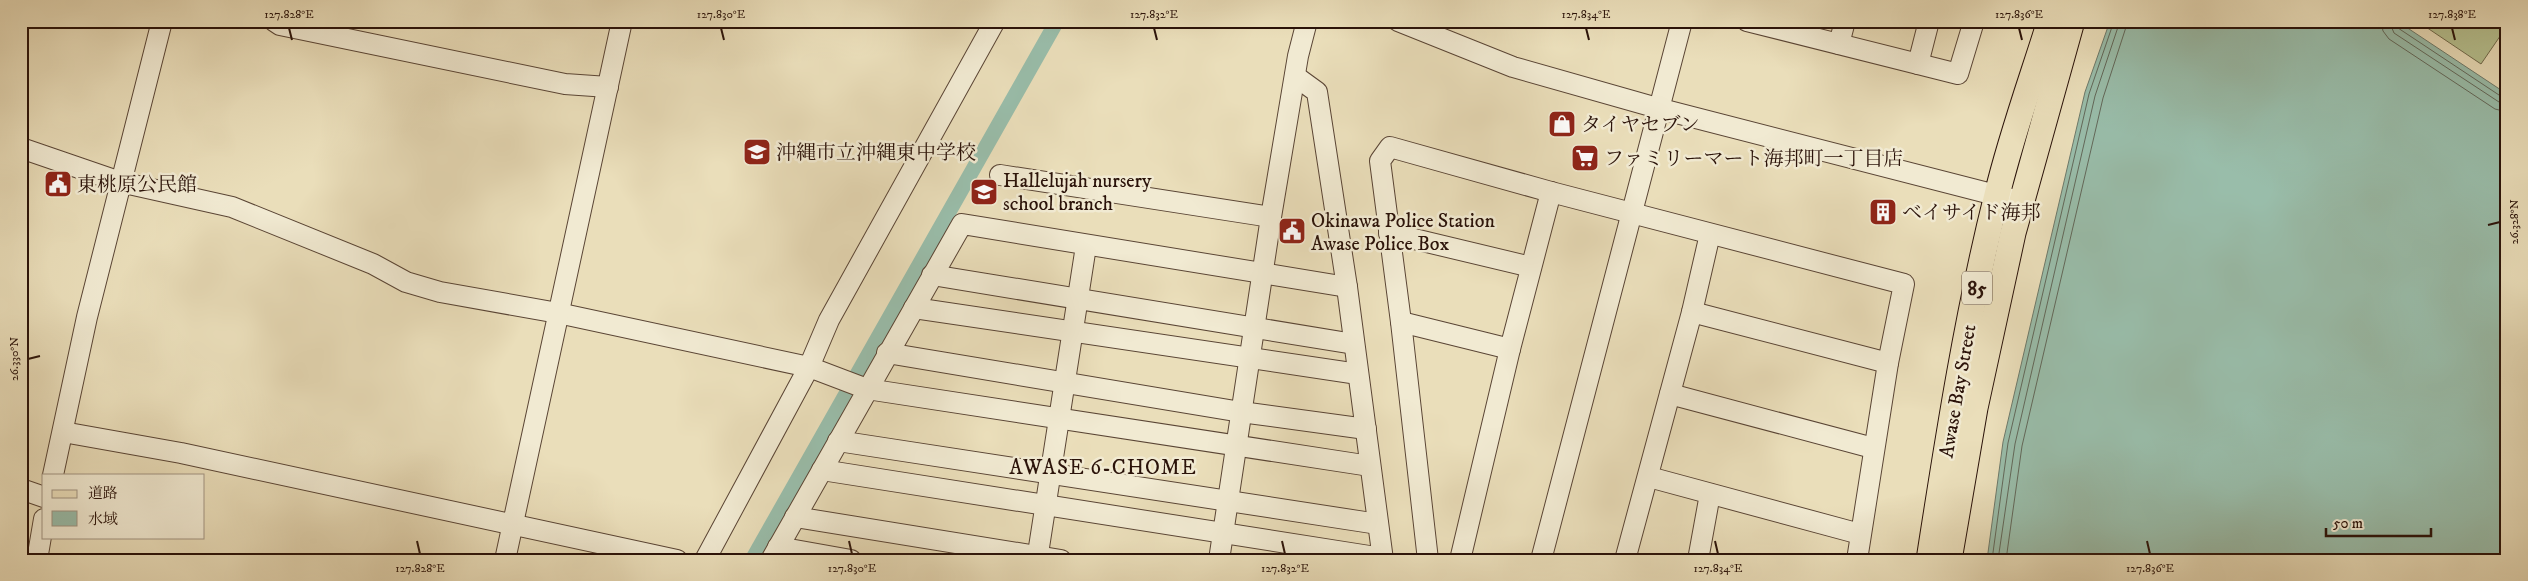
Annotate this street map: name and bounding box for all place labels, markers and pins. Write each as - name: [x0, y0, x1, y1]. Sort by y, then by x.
- shop icon: タイヤセブン: [1547, 109, 1577, 139]
- place label: タイヤセブン: [1581, 113, 1700, 138]
- school or university icon: 沖縄市立沖縄東中学校: [742, 137, 772, 167]
- place label: 沖縄市立沖縄東中学校: [776, 141, 976, 166]
- supermarket icon: ファミリーマート海邦町一丁目店: [1570, 143, 1600, 173]
- place label: ファミリーマート海邦町一丁目店: [1604, 147, 1904, 172]
- public building icon: 東桃原公民館: [43, 169, 73, 199]
- place label: Hallelujah nursery school branch: [1003, 169, 1152, 217]
- place label: 東桃原公民館: [77, 173, 197, 198]
- school or university icon: Hallelujah nursery school branch: [969, 177, 999, 207]
- building icon: ベイサイド海邦: [1868, 197, 1898, 227]
- place label: ベイサイド海邦: [1902, 201, 2041, 226]
- place label: Okinawa Police Station Awase Police Box: [1311, 209, 1495, 257]
- public building icon: Okinawa Police Station Awase Police Box: [1277, 216, 1307, 246]

